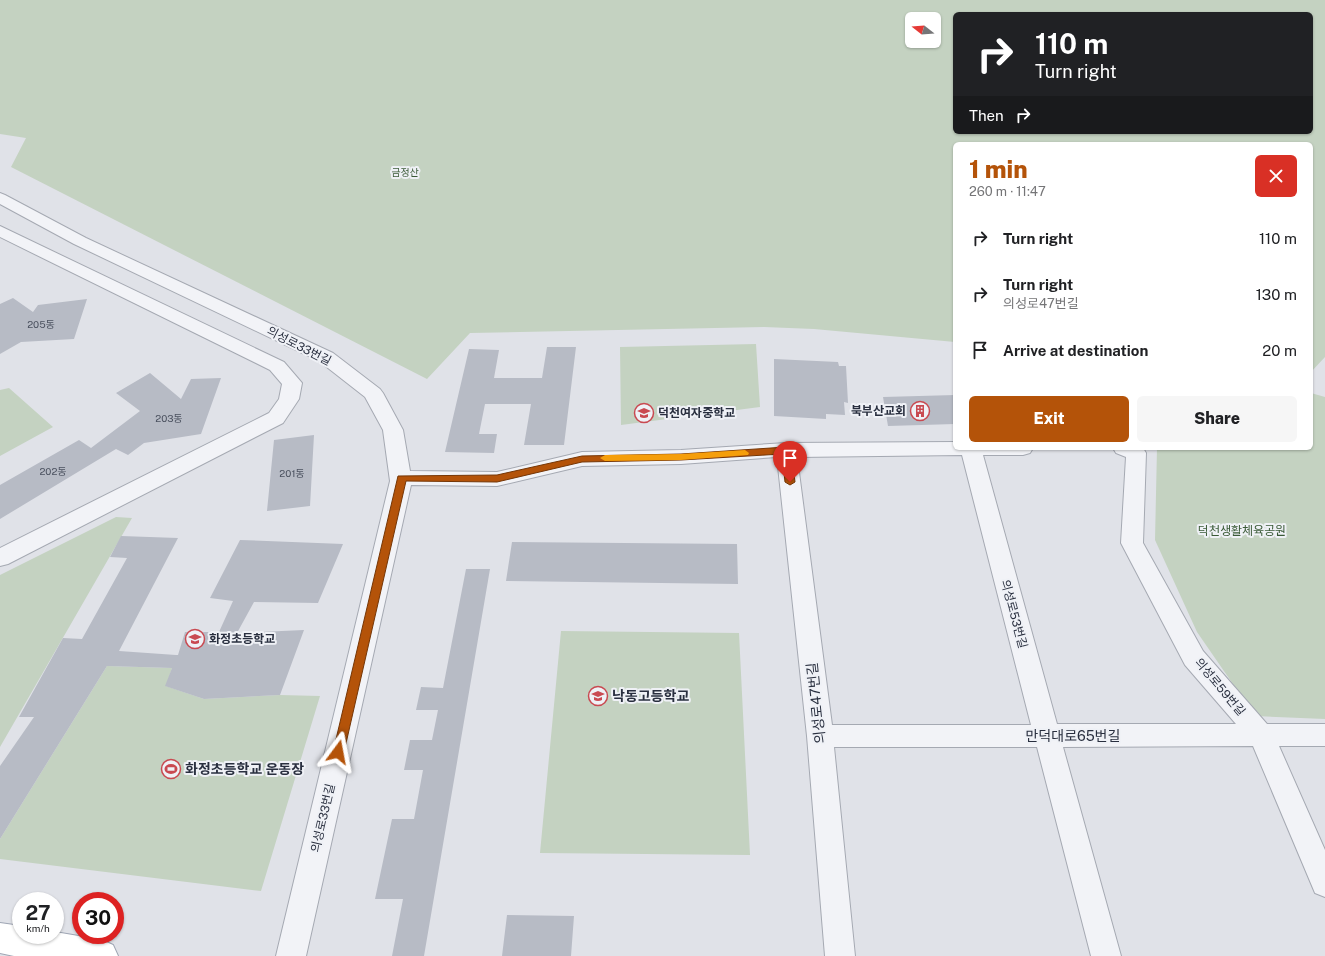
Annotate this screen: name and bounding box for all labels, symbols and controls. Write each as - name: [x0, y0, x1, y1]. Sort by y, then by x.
- north arrow: [905, 12, 941, 48]
- map controls: [905, 12, 941, 48]
- text: 110 m: [1035, 27, 1108, 60]
- icon: right: [969, 28, 1021, 80]
- text: Turn right: [1035, 61, 1117, 82]
- icon: right: [1012, 104, 1034, 126]
- text: Then: [969, 107, 1004, 124]
- text: 1 min: [969, 155, 1028, 183]
- button: close: [1255, 155, 1297, 197]
- park label: 금정산: [391, 166, 419, 178]
- text: 260 m · 11:47: [969, 184, 1046, 199]
- icon: right: [969, 227, 991, 249]
- text: Turn right: [1003, 230, 1073, 247]
- text: 110 m: [1259, 230, 1297, 247]
- text: Turn right: [1003, 276, 1073, 293]
- icon: right: [969, 283, 991, 305]
- text: 130 m: [1256, 286, 1297, 303]
- text: 의성로47번길: [1003, 296, 1079, 311]
- house number: 205동: [27, 318, 55, 330]
- street label: 의성로33번길: [265, 324, 333, 368]
- icon: arrive: [969, 339, 991, 361]
- text: Arrive at destination: [1003, 342, 1148, 359]
- text: 20 m: [1262, 342, 1297, 359]
- button: Exit: [969, 396, 1129, 442]
- button: Share: [1137, 396, 1297, 442]
- building icon: 북부산교회: [909, 400, 931, 422]
- school or university icon: 덕천여자중학교: [633, 402, 655, 424]
- place label: 북부산교회: [851, 404, 906, 418]
- place label: 덕천여자중학교: [658, 406, 735, 420]
- house number: 203동: [155, 412, 183, 424]
- pin: [773, 441, 807, 482]
- icon: arrive: [779, 447, 801, 469]
- house number: 202동: [39, 465, 67, 477]
- house number: 201동: [279, 467, 305, 479]
- park label: 덕천생활체육공원: [1198, 524, 1286, 538]
- street label: 의성로53번길: [998, 578, 1030, 650]
- school or university icon: 화정초등학교: [184, 628, 206, 650]
- place label: 화정초등학교: [209, 632, 275, 646]
- street label: 의성로59번길: [1192, 656, 1248, 718]
- street label: 의성로47번길: [804, 662, 828, 744]
- school or university icon: 낙동고등학교: [587, 685, 609, 707]
- place label: 낙동고등학교: [612, 688, 689, 704]
- street label: 만덕대로65번길: [1026, 728, 1120, 744]
- position arrow: [317, 731, 359, 773]
- sports icon: 화정초등학교 운동장: [160, 758, 182, 780]
- place label: 화정초등학교 운동장: [185, 761, 304, 777]
- street label: 의성로33번길: [308, 782, 338, 854]
- speed limit sign: 30: [72, 892, 124, 944]
- text: 27: [25, 901, 51, 925]
- text: km/h: [26, 922, 50, 934]

